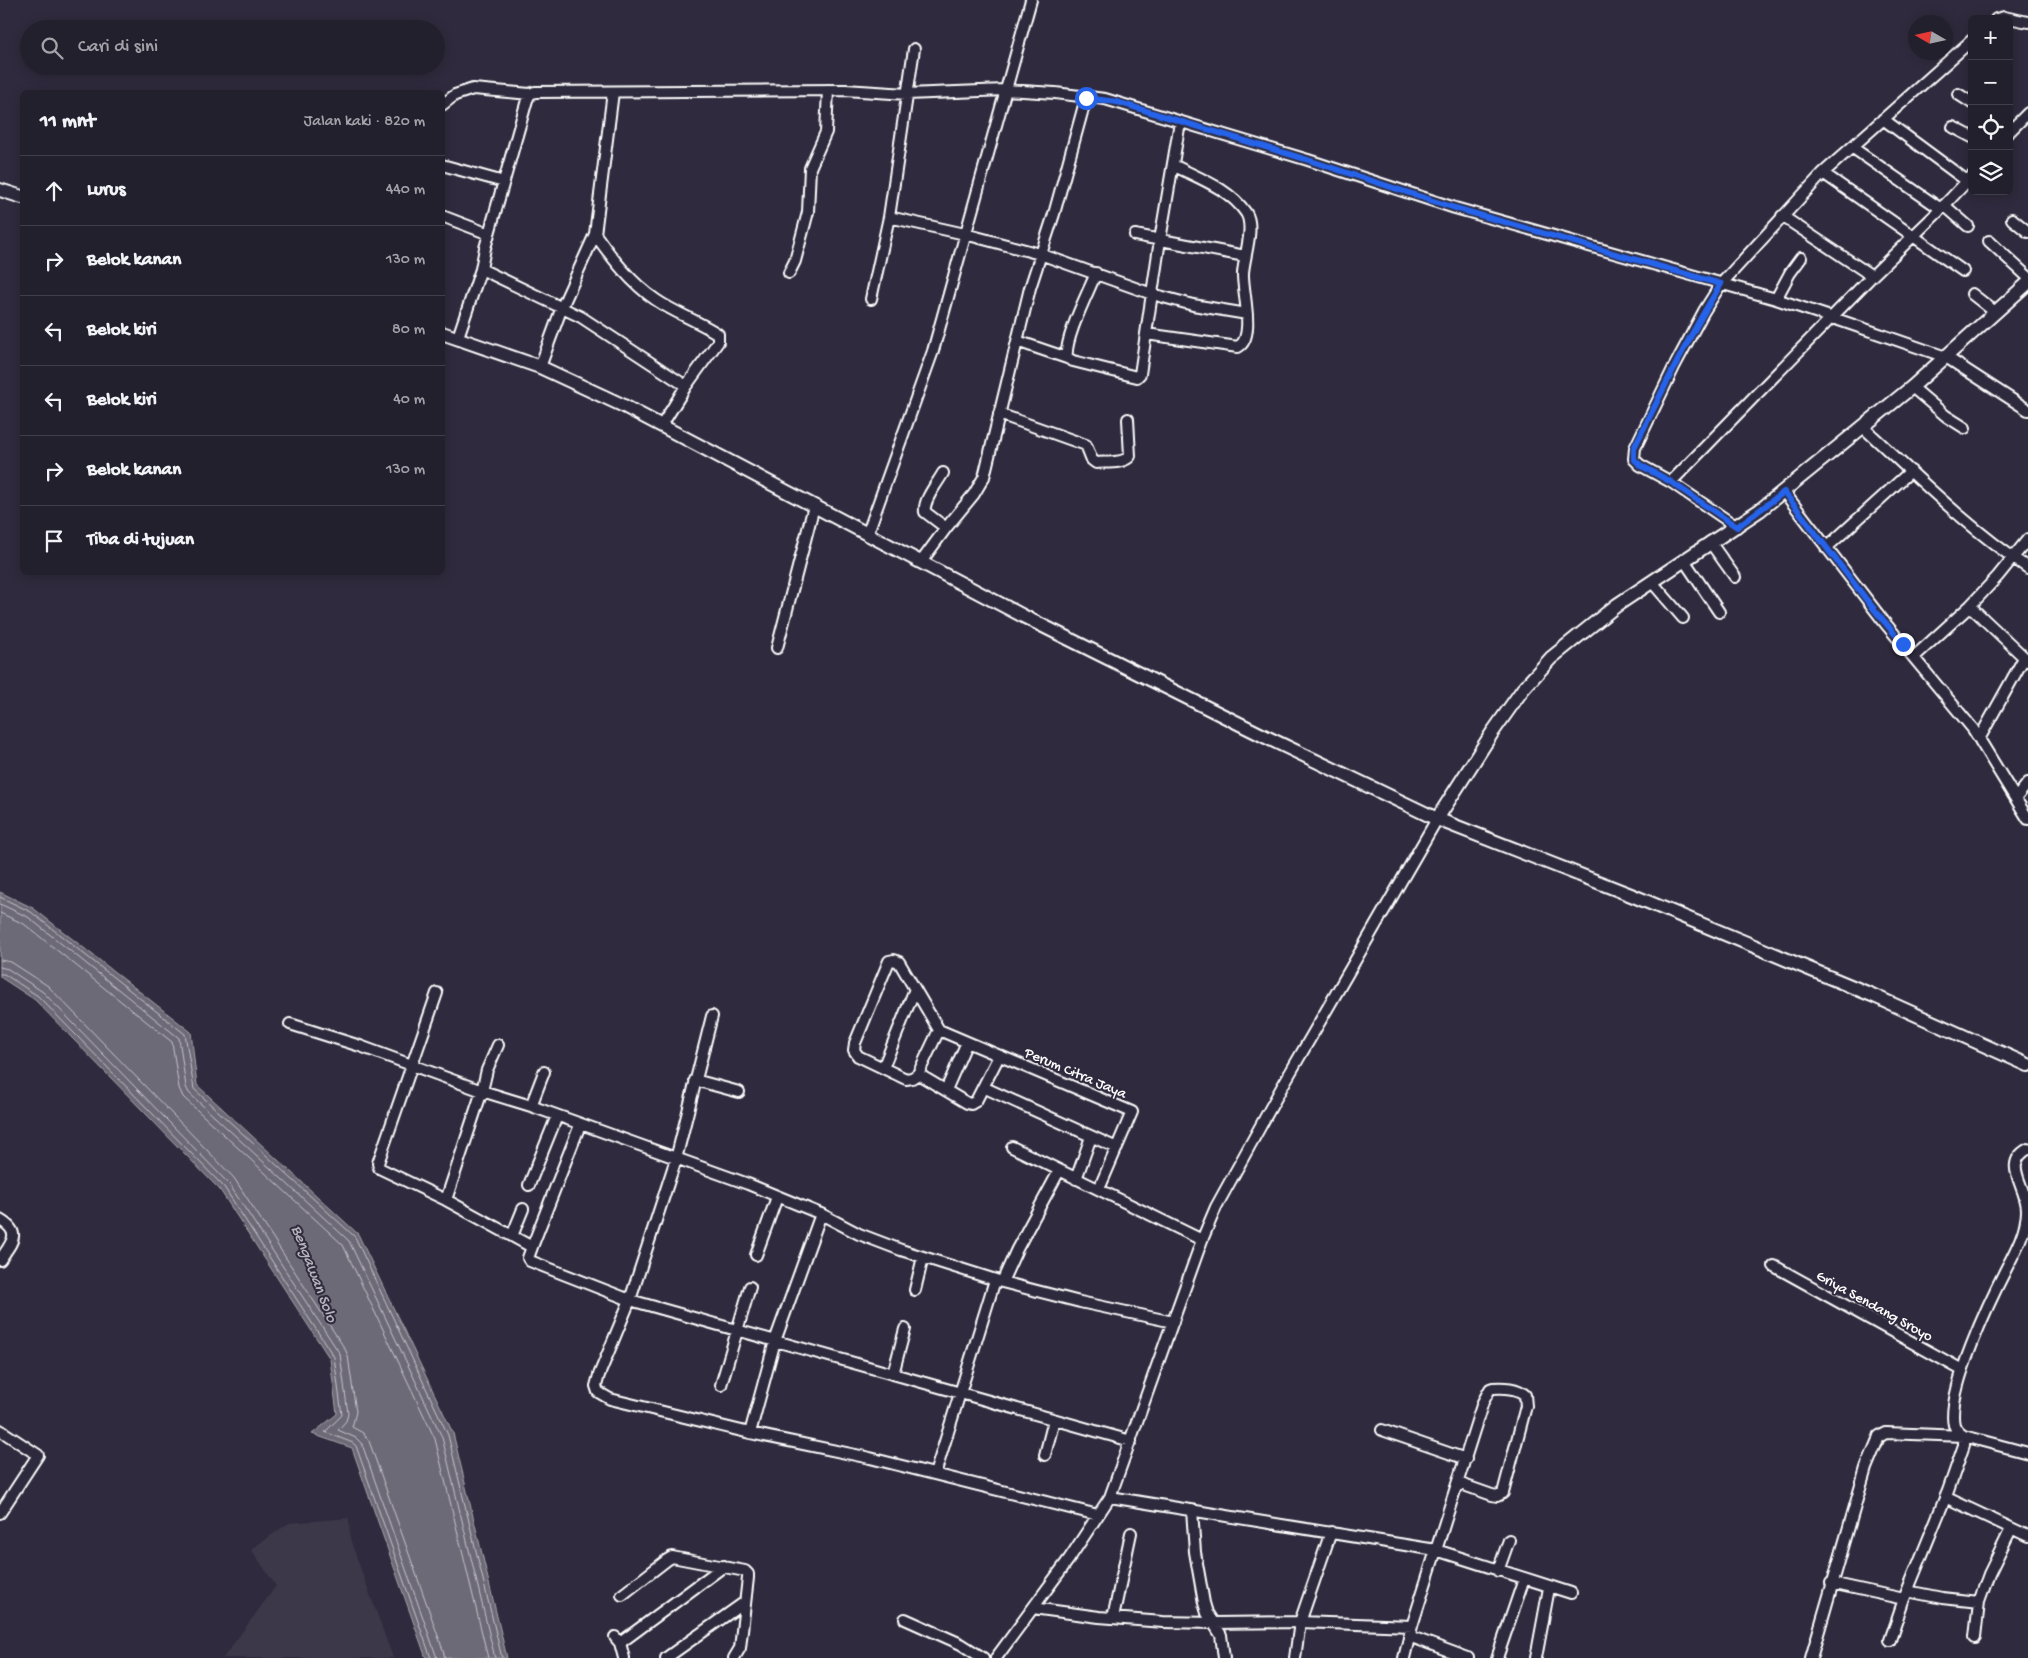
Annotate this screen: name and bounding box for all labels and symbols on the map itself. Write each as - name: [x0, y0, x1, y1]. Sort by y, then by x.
- north arrow: [1908, 15, 1953, 60]
- route start: [1075, 87, 1098, 110]
- route end: [1892, 633, 1915, 656]
- street label: Perum Citra Jaya: [1020, 1044, 1130, 1104]
- water label: Bengawan Solo: [286, 1223, 340, 1326]
- street label: Griya Sendang Sroyo: [1813, 1267, 1936, 1346]

